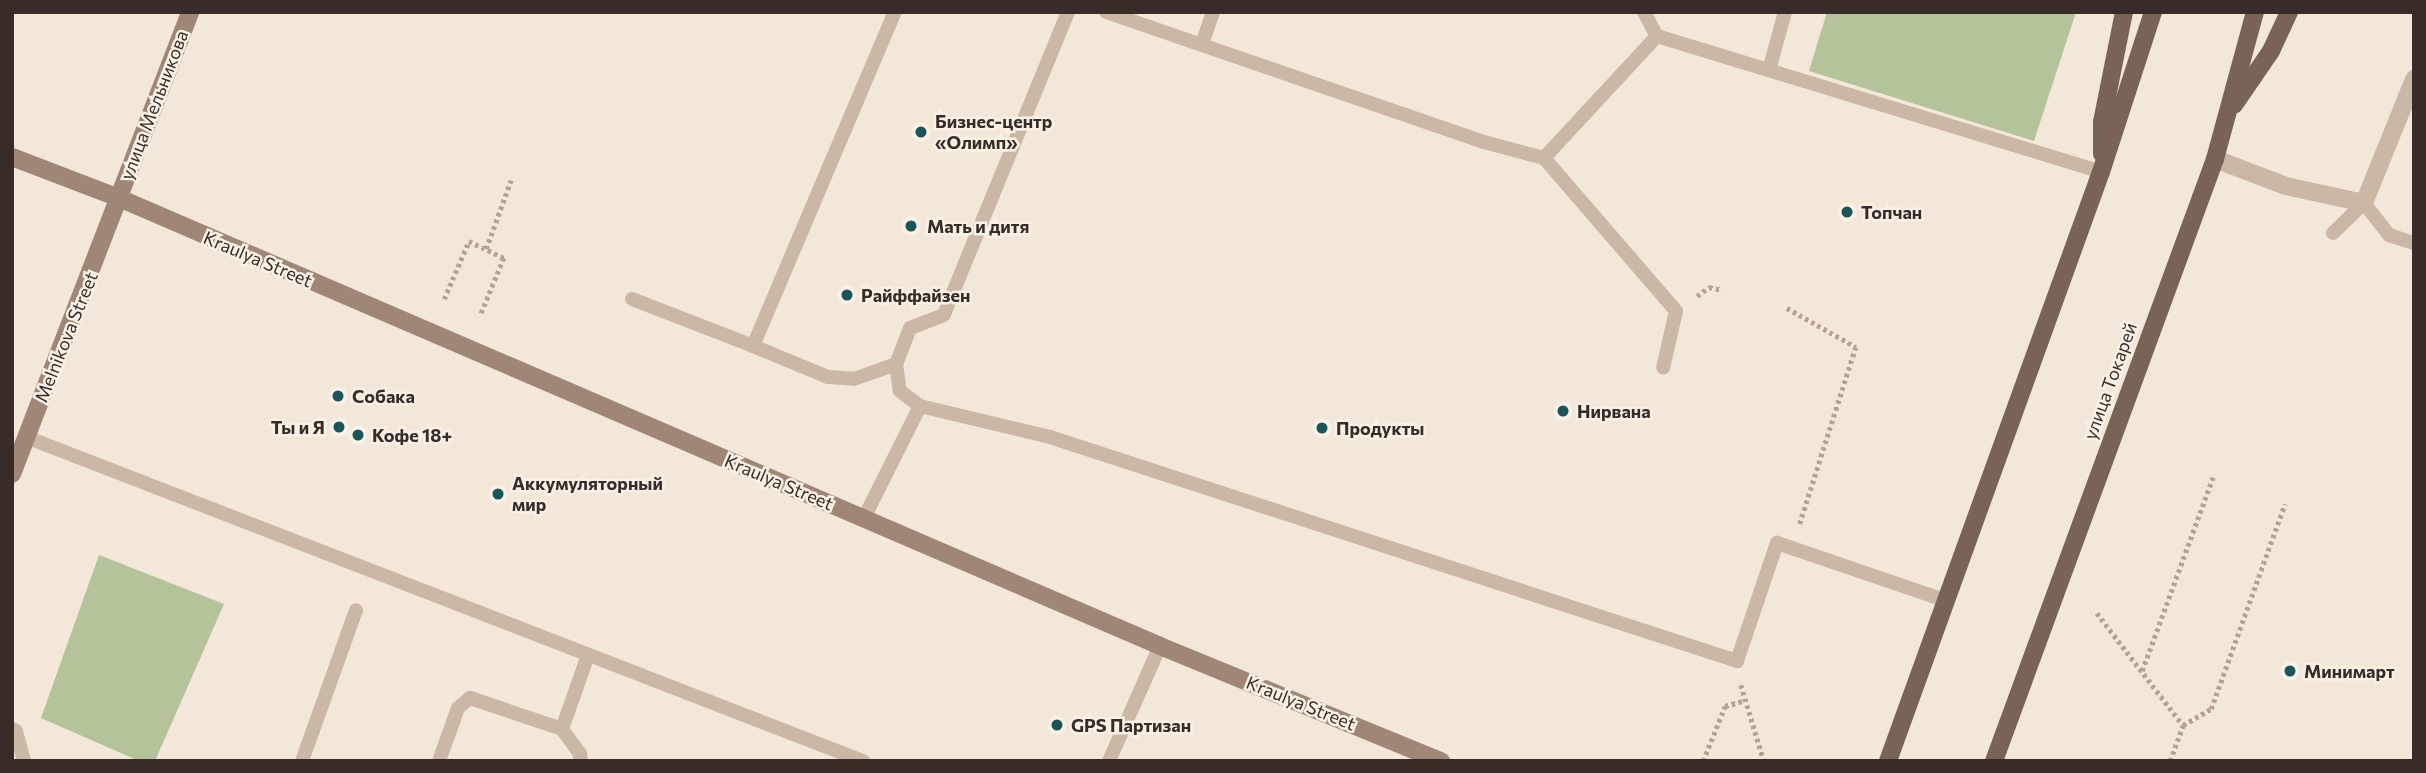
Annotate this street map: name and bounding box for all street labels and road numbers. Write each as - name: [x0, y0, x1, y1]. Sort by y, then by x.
- street label: улица Мельникова: [116, 27, 192, 183]
- street label: Kraulya Street: [200, 226, 316, 292]
- street label: Melnikova Street: [30, 269, 102, 405]
- street label: улица Токарей: [2079, 320, 2141, 442]
- street label: Kraulya Street: [721, 449, 837, 515]
- street label: Kraulya Street: [1243, 671, 1359, 735]

